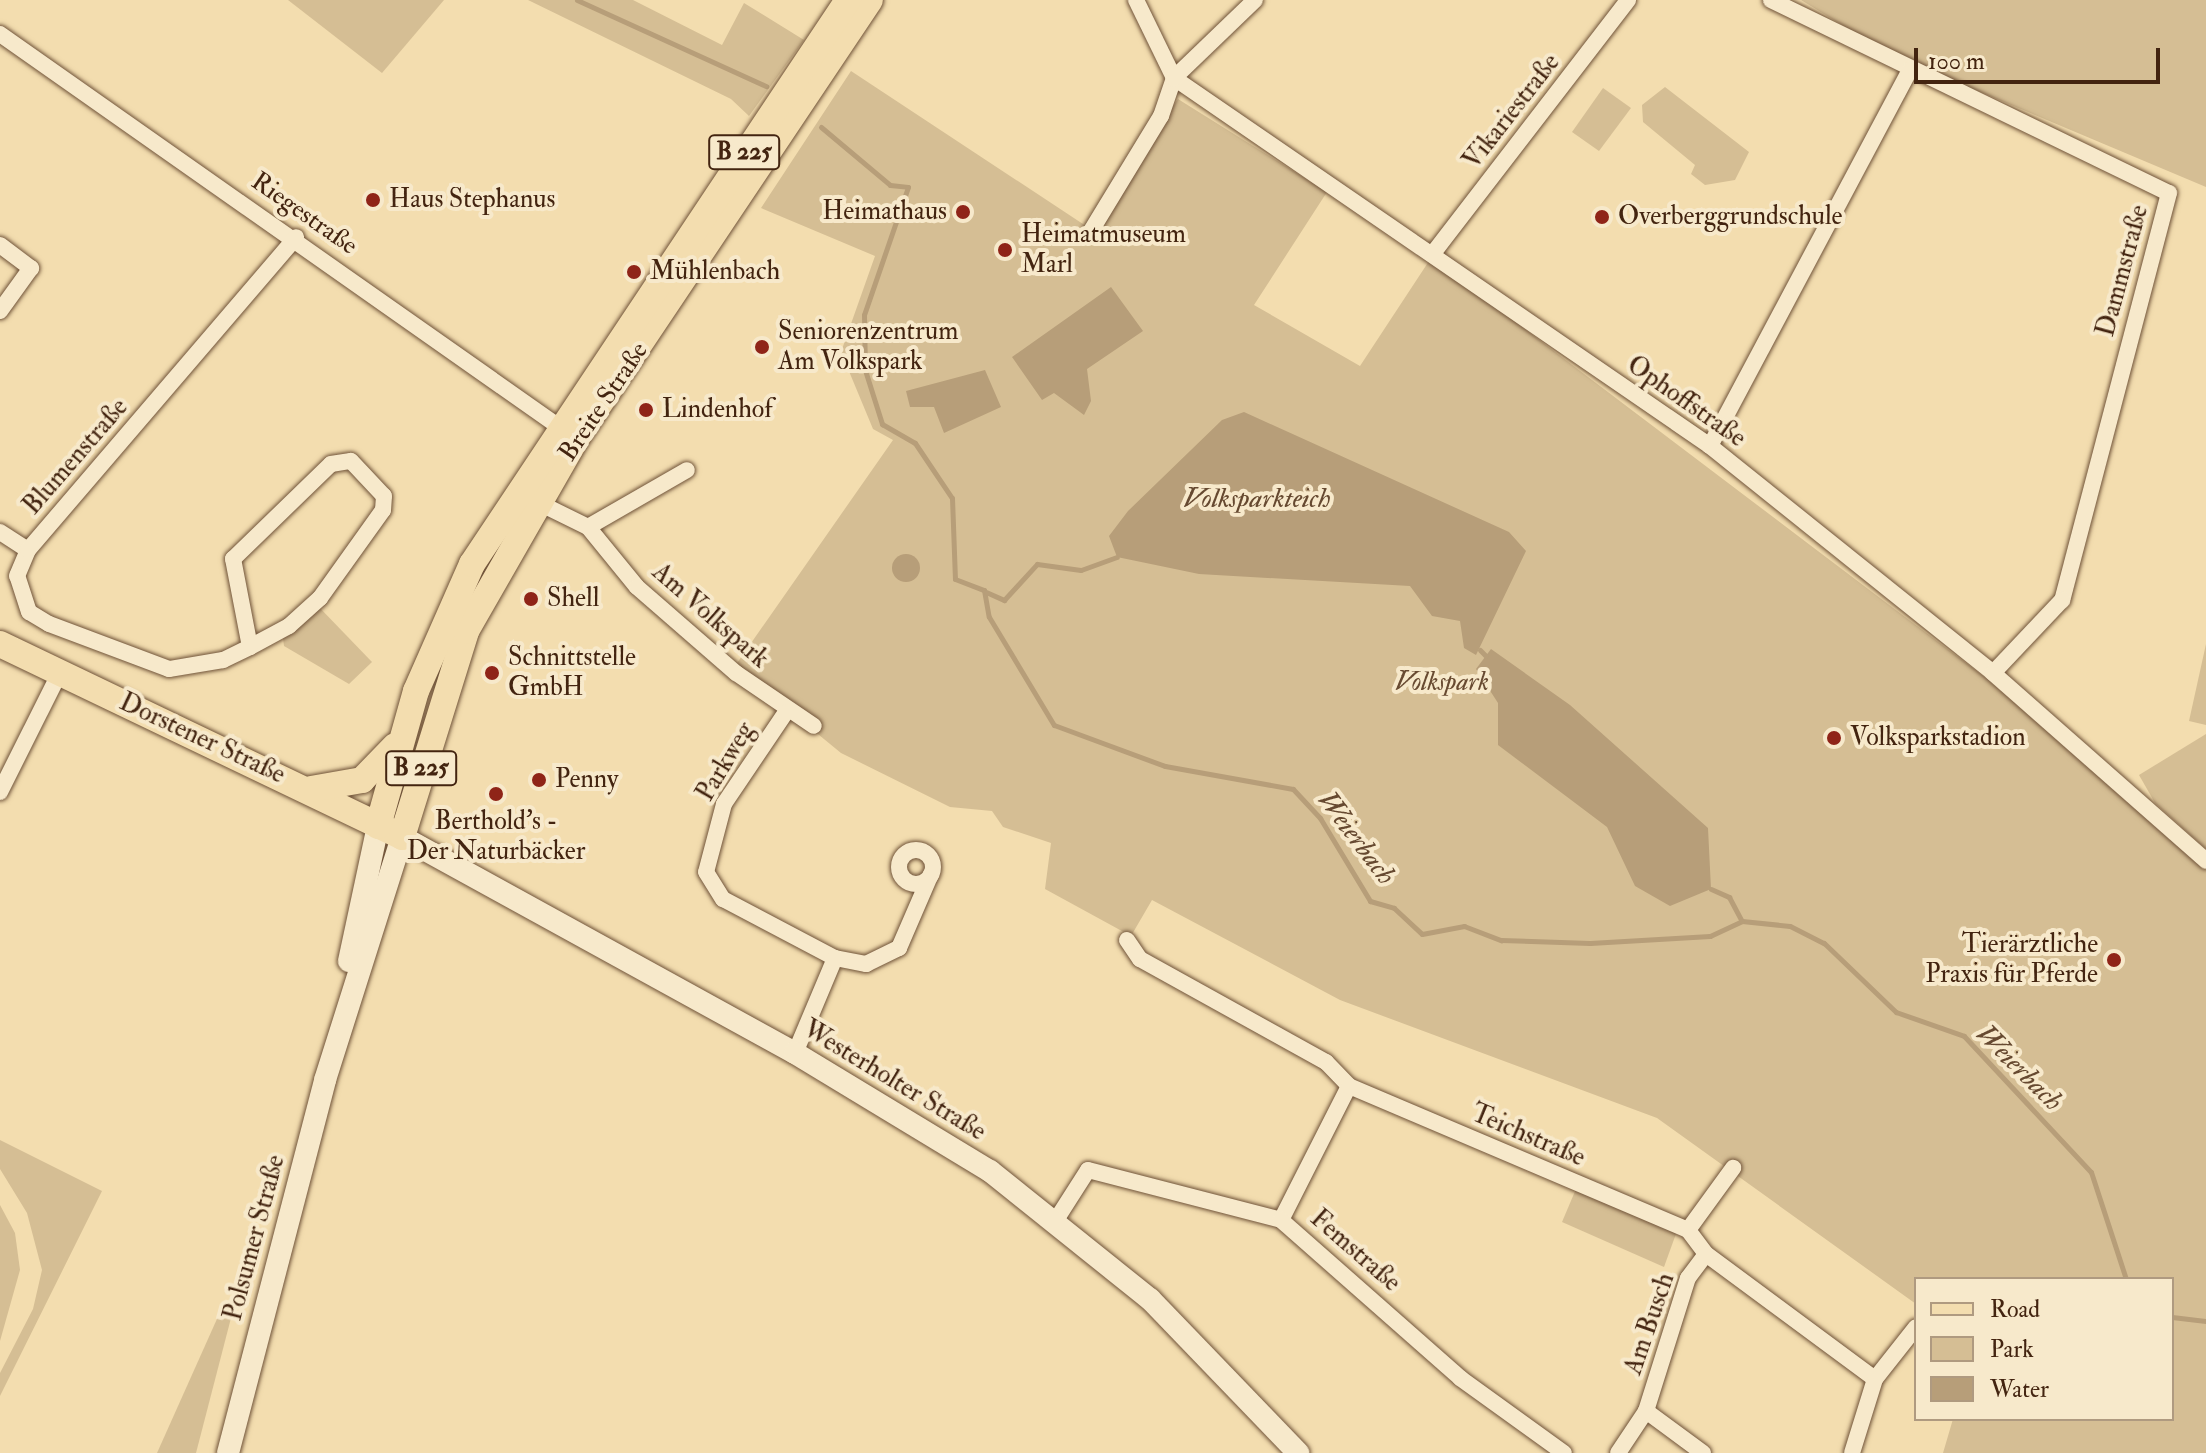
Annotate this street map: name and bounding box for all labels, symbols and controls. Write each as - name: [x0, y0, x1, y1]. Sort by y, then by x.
- scale bar: [1918, 32, 2164, 82]
- text: 100 m: [1928, 46, 1985, 77]
- street label: Vikariestraße: [1457, 48, 1567, 176]
- road number: B 225: [708, 132, 780, 172]
- street label: Riegestraße: [245, 166, 363, 262]
- place label: Haus Stephanus: [389, 184, 555, 216]
- marker: Haus Stephanus: [364, 191, 382, 209]
- place label: Heimathaus: [822, 196, 947, 228]
- place label: Overberggrundschule: [1618, 201, 1842, 233]
- street label: Dammstraße: [2090, 202, 2156, 340]
- marker: Heimathaus: [954, 203, 972, 221]
- marker: Overberggrundschule: [1593, 208, 1611, 226]
- place label: Heimatmuseum Marl: [1021, 219, 1186, 280]
- marker: Heimatmuseum Marl: [996, 241, 1014, 259]
- place label: Mühlenbach: [650, 256, 780, 288]
- marker: Mühlenbach: [625, 263, 643, 281]
- place label: Seniorenzentrum Am Volkspark: [778, 316, 958, 378]
- street label: Breite Straße: [553, 336, 655, 468]
- marker: Seniorenzentrum Am Volkspark: [753, 338, 771, 356]
- street label: Ophoffstraße: [1621, 350, 1751, 454]
- street label: Blumenstraße: [17, 392, 135, 522]
- place label: Lindenhof: [662, 394, 773, 426]
- marker: Lindenhof: [637, 401, 655, 419]
- water label: Volksparkteich: [1183, 482, 1331, 516]
- street label: Am Volkspark: [645, 557, 775, 675]
- place label: Shell: [547, 583, 599, 615]
- marker: Shell: [522, 590, 540, 608]
- place label: Schnittstelle GmbH: [508, 642, 636, 704]
- marker: Schnittstelle GmbH: [483, 664, 501, 682]
- park label: Volkspark: [1395, 667, 1489, 699]
- street label: Dorstener Straße: [114, 687, 290, 791]
- street label: Parkweg: [690, 717, 762, 807]
- place label: Volksparkstadion: [1850, 722, 2026, 754]
- marker: Volksparkstadion: [1825, 729, 1843, 747]
- road number: B 225: [385, 748, 457, 788]
- place label: Penny: [555, 764, 618, 796]
- marker: Penny: [530, 771, 548, 789]
- water label: Weierbach: [1310, 784, 1402, 892]
- marker: Berthold's - Der Naturbäcker: [487, 785, 505, 803]
- place label: Berthold's - Der Naturbäcker: [407, 806, 585, 868]
- place label: Tierärztliche Praxis für Pferde: [1925, 929, 2098, 990]
- marker: Tierärztliche Praxis für Pferde: [2105, 951, 2123, 969]
- street label: Westerholter Straße: [797, 1014, 991, 1148]
- water label: Weierbach: [1969, 1018, 2069, 1118]
- street label: Teichstraße: [1466, 1098, 1590, 1174]
- street label: Polsumer Straße: [218, 1152, 292, 1324]
- street label: Femstraße: [1304, 1203, 1406, 1299]
- street label: Am Busch: [1618, 1269, 1682, 1379]
- legend: [1914, 1277, 2174, 1421]
- text: Road: [1990, 1294, 2040, 1325]
- text: Park: [1990, 1334, 2034, 1365]
- text: Water: [1990, 1374, 2049, 1405]

